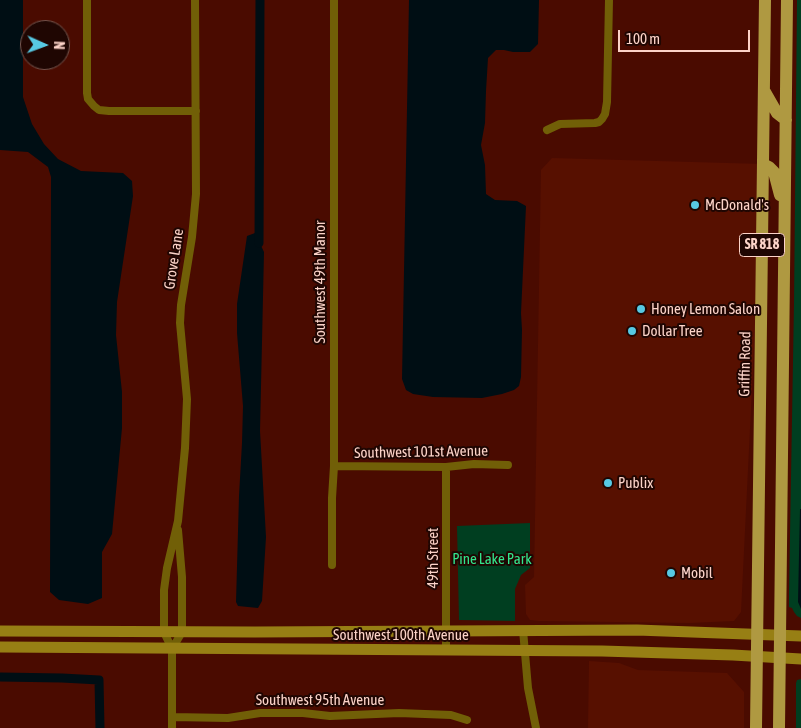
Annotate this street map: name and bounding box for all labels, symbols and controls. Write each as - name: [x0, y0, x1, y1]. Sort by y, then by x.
- north arrow: [20, 20, 70, 70]
- scale bar: [621, 20, 754, 52]
- text: 100 m: [626, 30, 660, 47]
- text: N: [51, 41, 67, 50]
- place label: McDonald's: [705, 196, 769, 214]
- marker: McDonald's: [689, 199, 701, 211]
- street label: Southwest 49th Manor: [311, 221, 329, 343]
- street label: Grove Lane: [160, 227, 188, 291]
- road number: SR 818: [740, 234, 784, 256]
- place label: Honey Lemon Salon: [651, 300, 760, 318]
- marker: Honey Lemon Salon: [635, 303, 647, 315]
- place label: Dollar Tree: [642, 322, 703, 340]
- marker: Dollar Tree: [626, 325, 638, 337]
- street label: Griffin Road: [735, 331, 755, 397]
- street label: Southwest 101st Avenue: [354, 442, 488, 462]
- place label: Publix: [618, 474, 653, 492]
- marker: Publix: [602, 477, 614, 489]
- street label: 49th Street: [424, 528, 442, 588]
- park label: Pine Lake Park: [452, 550, 532, 568]
- place label: Mobil: [681, 564, 713, 582]
- marker: Mobil: [665, 567, 677, 579]
- street label: Southwest 100th Avenue: [333, 626, 469, 644]
- street label: Southwest 95th Avenue: [256, 691, 384, 709]

